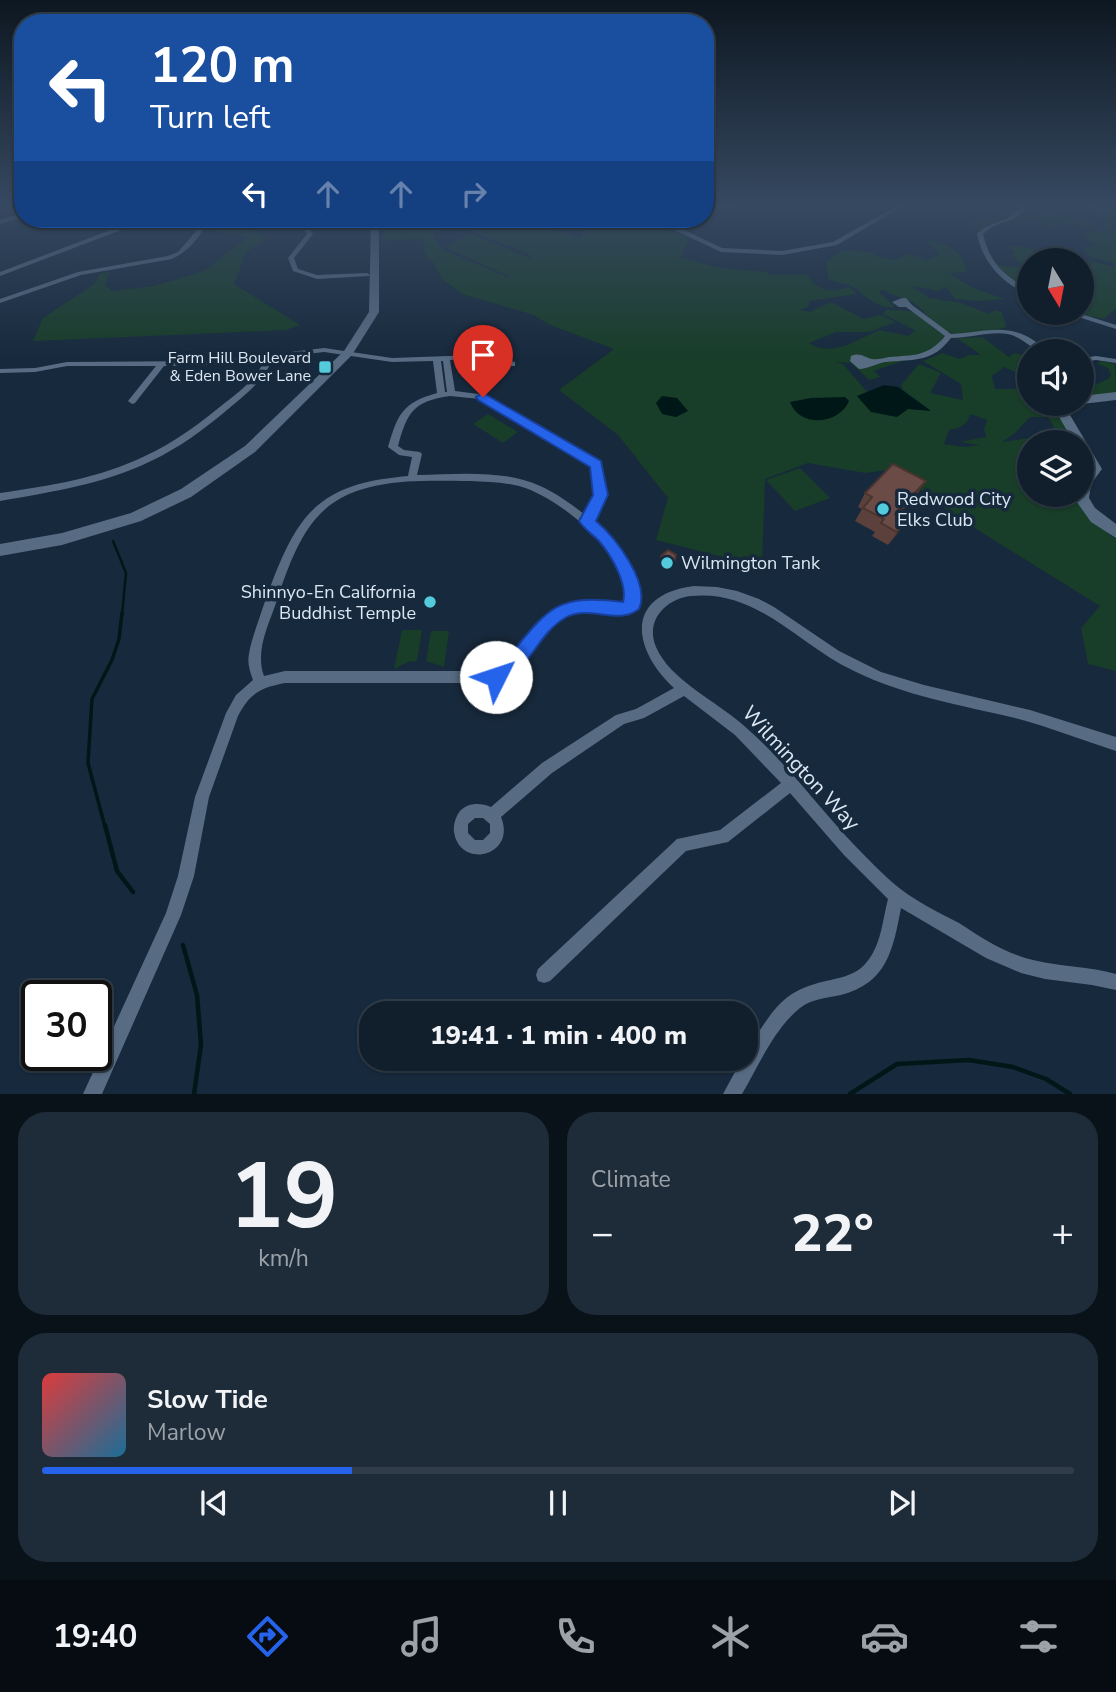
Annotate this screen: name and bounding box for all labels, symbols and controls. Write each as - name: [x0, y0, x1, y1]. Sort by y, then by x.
- text: 120 m: [150, 32, 294, 99]
- icon: left: [35, 42, 126, 133]
- text: Turn left: [150, 96, 270, 139]
- icon: left: [236, 175, 274, 213]
- icon: ahead: [309, 175, 347, 213]
- icon: ahead: [382, 175, 420, 213]
- icon: right: [455, 175, 493, 213]
- north arrow: [1017, 248, 1094, 326]
- map controls: [1017, 248, 1094, 507]
- pin: [453, 325, 513, 397]
- icon: arrive: [464, 336, 502, 374]
- button: sound: [1017, 339, 1094, 416]
- place label: Farm Hill Boulevard & Eden Bower Lane: [168, 347, 311, 387]
- marker: Farm Hill Boulevard & Eden Bower Lane: [317, 359, 333, 375]
- button: layers: [1017, 430, 1094, 507]
- place label: Redwood City Elks Club: [897, 487, 1012, 532]
- marker: Redwood City Elks Club: [875, 501, 891, 517]
- place label: Wilmington Tank: [681, 551, 821, 575]
- marker: Wilmington Tank: [659, 555, 675, 571]
- place label: Shinnyo-En California Buddhist Temple: [241, 580, 416, 625]
- marker: Shinnyo-En California Buddhist Temple: [422, 594, 438, 610]
- position arrow: [459, 640, 533, 714]
- street label: Wilmington Way: [736, 699, 866, 837]
- speed limit sign: 30: [21, 980, 112, 1071]
- text: 19:41 · 1 min · 400 m: [430, 1018, 687, 1053]
- text: 19: [229, 1135, 338, 1259]
- text: Climate: [591, 1164, 671, 1195]
- text: 22°: [791, 1198, 874, 1269]
- text: −: [591, 1208, 614, 1259]
- text: +: [1051, 1208, 1074, 1259]
- text: km/h: [258, 1243, 309, 1274]
- text: Slow Tide: [147, 1382, 268, 1417]
- text: Marlow: [147, 1417, 226, 1448]
- icon: previous: [195, 1484, 233, 1522]
- icon: pause: [539, 1484, 577, 1522]
- icon: next: [883, 1484, 921, 1522]
- icon: directions: [243, 1612, 292, 1661]
- icon: music: [397, 1612, 446, 1661]
- icon: phone: [551, 1612, 600, 1661]
- icon: climate: [706, 1612, 755, 1661]
- icon: car: [860, 1612, 909, 1661]
- icon: filters: [1014, 1612, 1063, 1661]
- text: 19:40: [53, 1615, 137, 1658]

